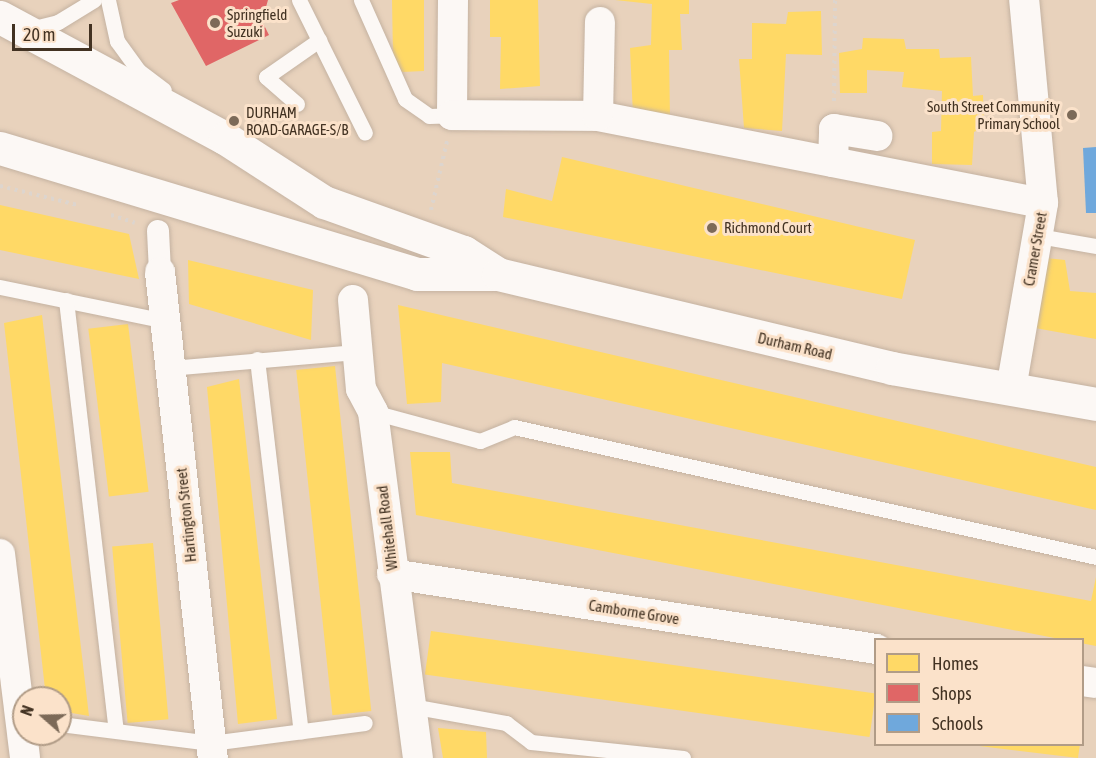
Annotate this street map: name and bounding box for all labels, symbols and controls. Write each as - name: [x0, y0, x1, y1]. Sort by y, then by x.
- place label: Springfield Suzuki: [227, 5, 287, 40]
- scale bar: [15, 12, 94, 50]
- marker: Springfield Suzuki: [208, 16, 222, 30]
- text: 20 m: [23, 24, 55, 45]
- place label: South Street Community Primary School: [927, 97, 1060, 132]
- place label: DURHAM ROAD-GARAGE-S/B: [246, 103, 348, 138]
- marker: South Street Community Primary School: [1065, 108, 1079, 122]
- marker: DURHAM ROAD-GARAGE-S/B: [227, 114, 241, 128]
- street label: Cramer Street: [1020, 211, 1050, 287]
- place label: Richmond Court: [724, 219, 812, 237]
- marker: Richmond Court: [705, 221, 719, 235]
- street label: Durham Road: [756, 329, 834, 363]
- street label: Hartington Street: [172, 467, 200, 563]
- street label: Whitehall Road: [373, 484, 401, 572]
- street label: Camborne Grove: [587, 596, 681, 628]
- legend: [874, 638, 1084, 746]
- text: Homes: [932, 653, 978, 674]
- text: Shops: [932, 683, 972, 704]
- north arrow: [12, 686, 72, 746]
- text: N: [17, 703, 37, 718]
- text: Schools: [932, 713, 983, 734]

